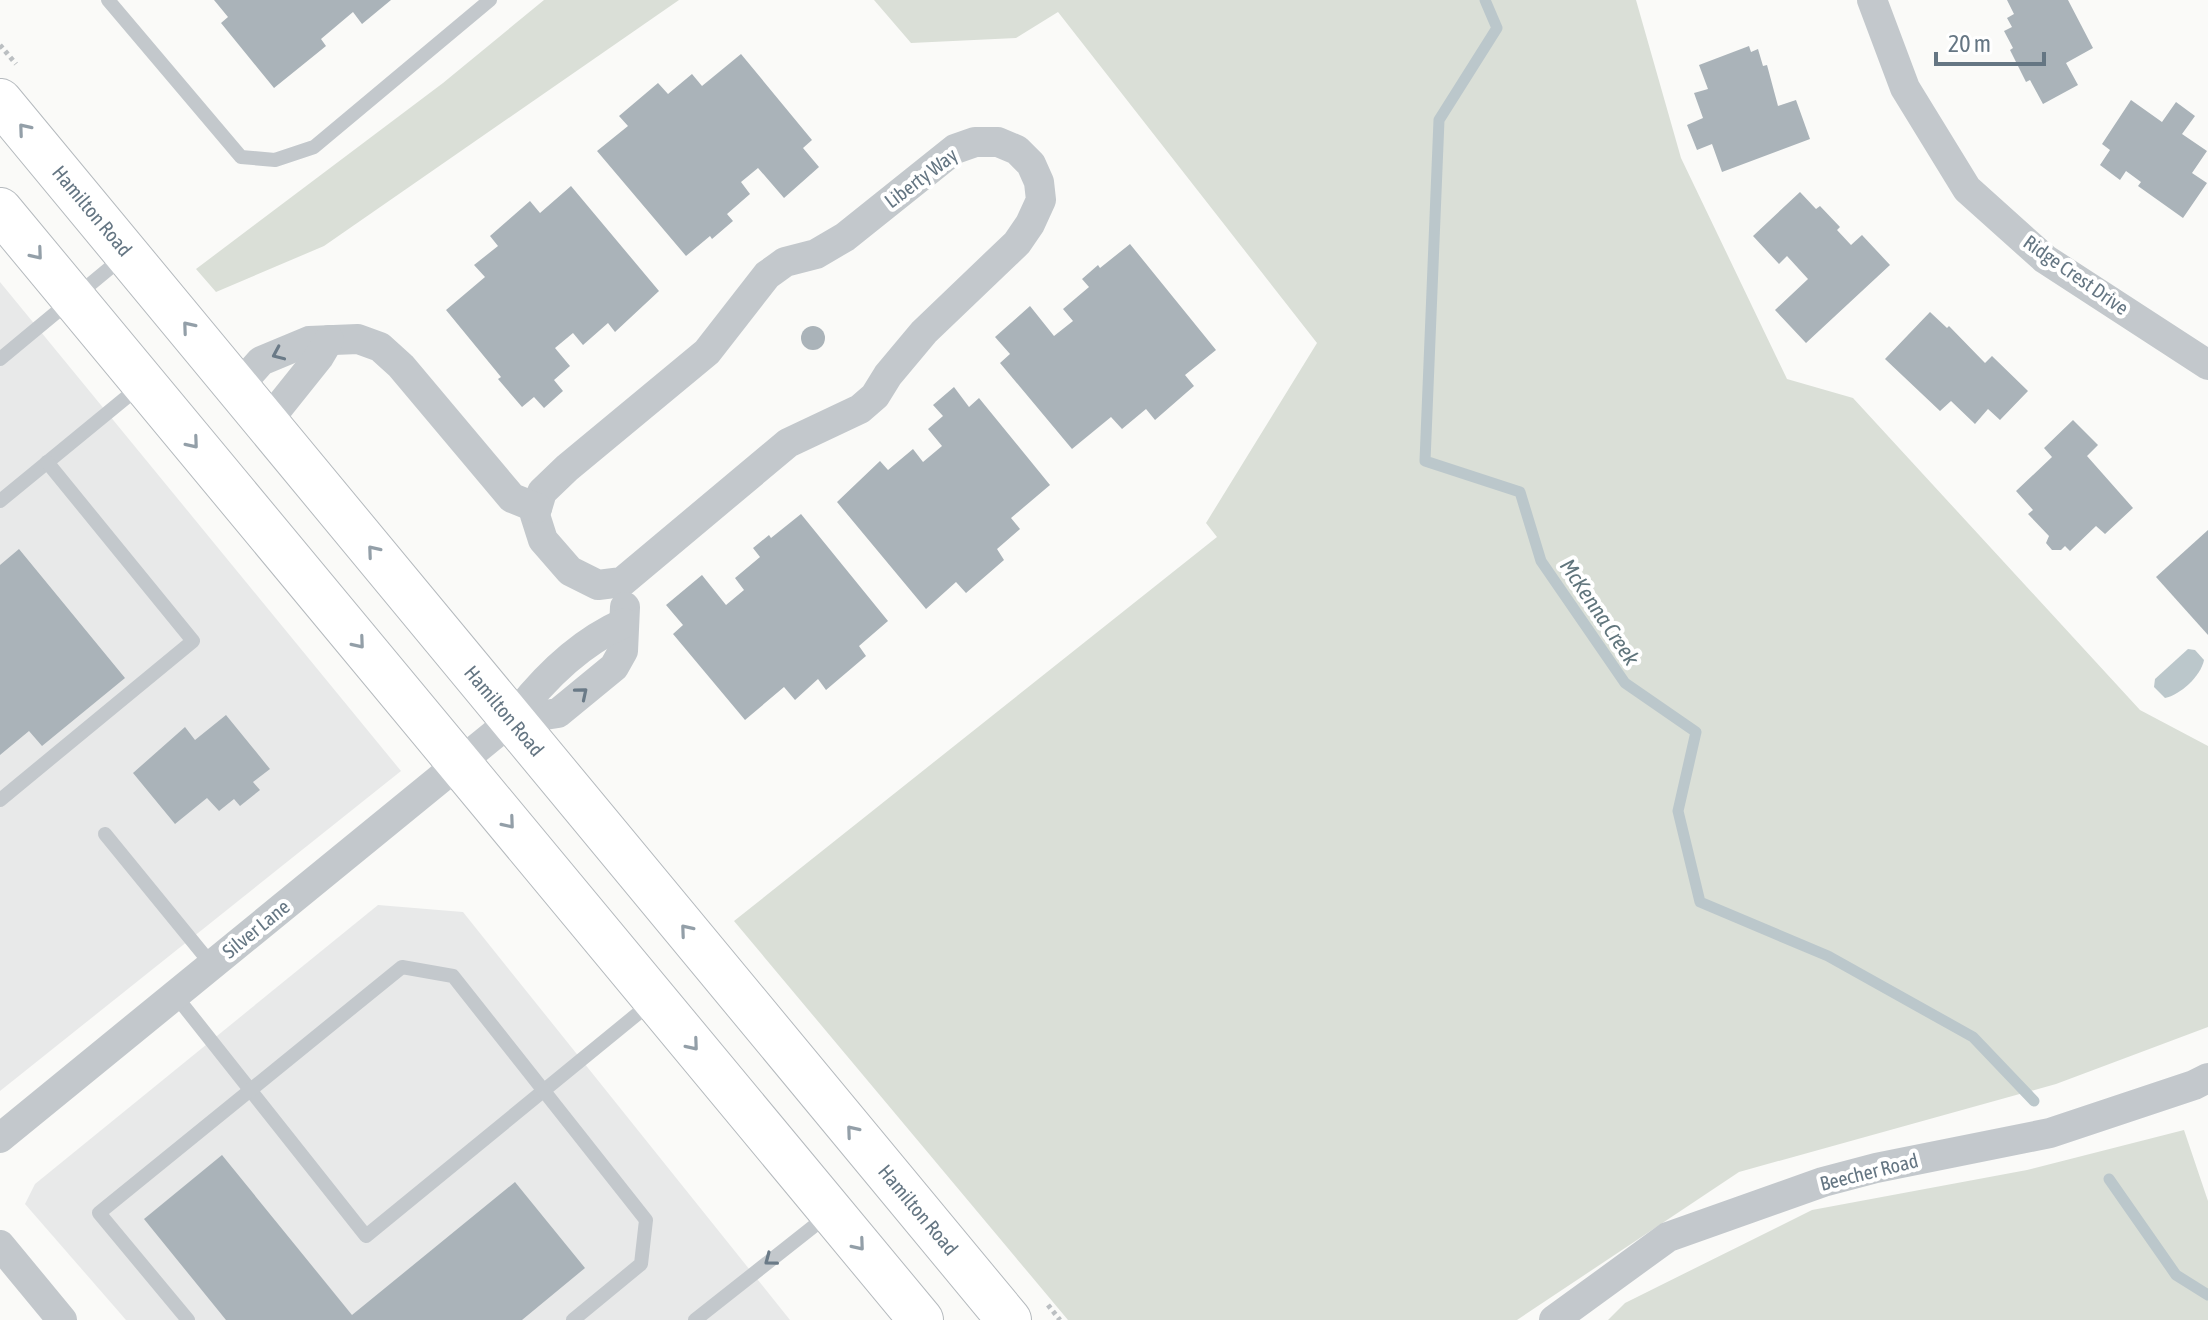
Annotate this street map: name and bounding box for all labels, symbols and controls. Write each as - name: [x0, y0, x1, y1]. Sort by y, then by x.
- scale bar: [1936, 16, 2044, 66]
- text: 20 m: [1948, 30, 1991, 57]
- one-way arrow: [19, 124, 34, 138]
- street label: Liberty Way: [880, 143, 961, 212]
- street label: Hamilton Road: [48, 161, 137, 261]
- street label: Ridge Crest Drive: [2020, 230, 2133, 319]
- one-way arrow: [27, 245, 42, 259]
- one-way arrow: [183, 321, 198, 336]
- one-way arrow: [272, 344, 287, 360]
- one-way arrow: [184, 434, 198, 449]
- one-way arrow: [368, 546, 383, 561]
- water label: McKenna Creek: [1555, 554, 1645, 670]
- one-way arrow: [349, 634, 364, 648]
- street label: Hamilton Road: [460, 661, 549, 761]
- one-way arrow: [573, 688, 587, 703]
- one-way arrow: [499, 814, 514, 829]
- street label: Silver Lane: [217, 895, 294, 963]
- one-way arrow: [681, 925, 696, 940]
- one-way arrow: [683, 1036, 698, 1050]
- one-way arrow: [847, 1125, 862, 1140]
- street label: Beecher Road: [1817, 1148, 1920, 1195]
- street label: Hamilton Road: [874, 1160, 963, 1260]
- one-way arrow: [849, 1236, 864, 1250]
- one-way arrow: [764, 1251, 779, 1265]

